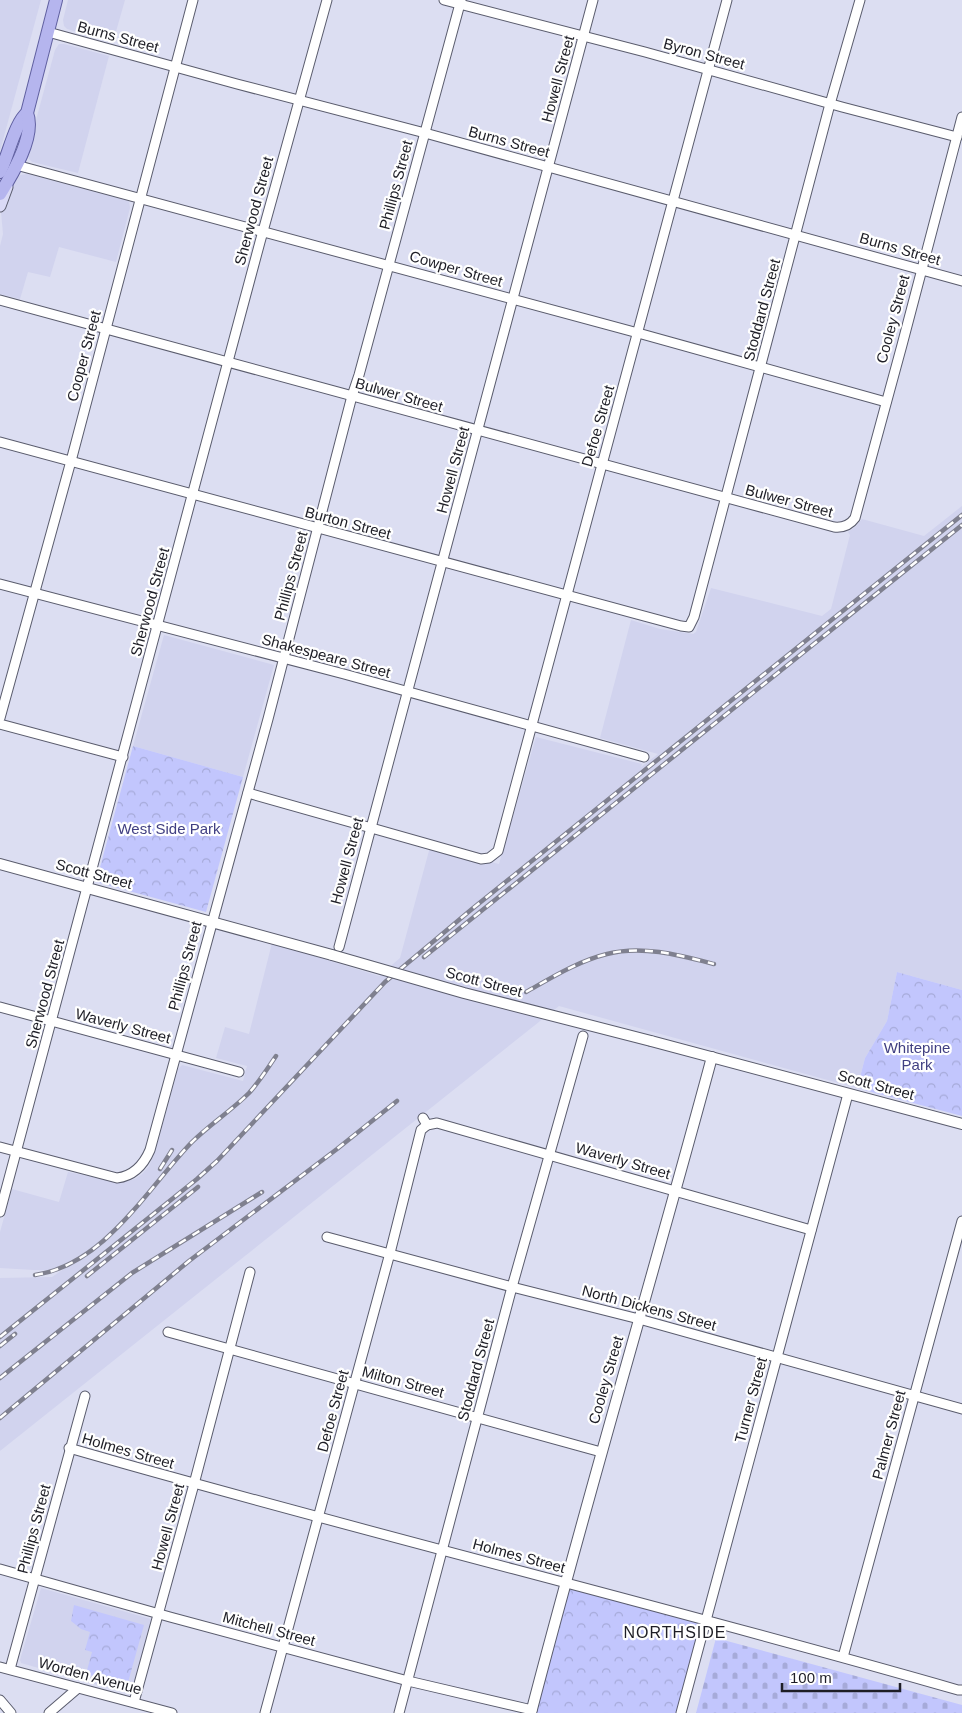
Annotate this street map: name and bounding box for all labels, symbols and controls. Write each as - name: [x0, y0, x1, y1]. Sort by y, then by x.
- street label: Burns Street: [76, 18, 161, 56]
- street label: Howell Street: [538, 33, 577, 124]
- street label: Byron Street: [662, 35, 747, 73]
- street label: Burns Street: [467, 123, 552, 161]
- street label: Phillips Street: [375, 138, 416, 231]
- street label: Sherwood Street: [231, 154, 276, 267]
- street label: Burns Street: [858, 229, 943, 268]
- street label: Cowper Street: [408, 247, 505, 290]
- street label: Stoddard Street: [740, 256, 784, 363]
- street label: Cooley Street: [873, 272, 913, 365]
- street label: Cooper Street: [63, 308, 104, 403]
- street label: Bulwer Street: [354, 374, 446, 415]
- street label: Defoe Street: [578, 382, 618, 469]
- street label: Howell Street: [433, 424, 472, 515]
- street label: Bulwer Street: [743, 481, 836, 521]
- street label: Burton Street: [303, 503, 394, 542]
- street label: Phillips Street: [270, 529, 311, 622]
- street label: Sherwood Street: [127, 545, 172, 658]
- street label: Shakespeare Street: [260, 630, 393, 681]
- street label: Howell Street: [327, 815, 366, 906]
- park label: West Side Park: [117, 820, 221, 837]
- street label: Scott Street: [54, 855, 135, 892]
- street label: Phillips Street: [164, 919, 205, 1012]
- street label: Sherwood Street: [22, 937, 67, 1050]
- street label: Scott Street: [444, 963, 525, 1000]
- street label: Waverly Street: [74, 1005, 173, 1047]
- park label: Whitepine Park: [884, 1039, 950, 1073]
- street label: Scott Street: [836, 1066, 917, 1103]
- street label: Waverly Street: [574, 1139, 673, 1182]
- street label: North Dickens Street: [580, 1281, 719, 1334]
- street label: Stoddard Street: [454, 1316, 498, 1423]
- street label: Cooley Street: [585, 1333, 626, 1426]
- street label: Turner Street: [731, 1354, 770, 1444]
- street label: Milton Street: [360, 1362, 447, 1401]
- street label: Defoe Street: [313, 1367, 352, 1454]
- street label: Palmer Street: [868, 1388, 909, 1481]
- street label: Holmes Street: [80, 1429, 177, 1472]
- street label: Howell Street: [148, 1481, 187, 1572]
- street label: Phillips Street: [13, 1482, 54, 1575]
- street label: Holmes Street: [471, 1535, 568, 1576]
- street label: Mitchell Street: [221, 1608, 318, 1649]
- district label: NORTHSIDE: [624, 1624, 726, 1641]
- street label: Worden Avenue: [37, 1654, 144, 1697]
- scale bar: [782, 1660, 900, 1692]
- text: 100 m: [790, 1669, 832, 1686]

